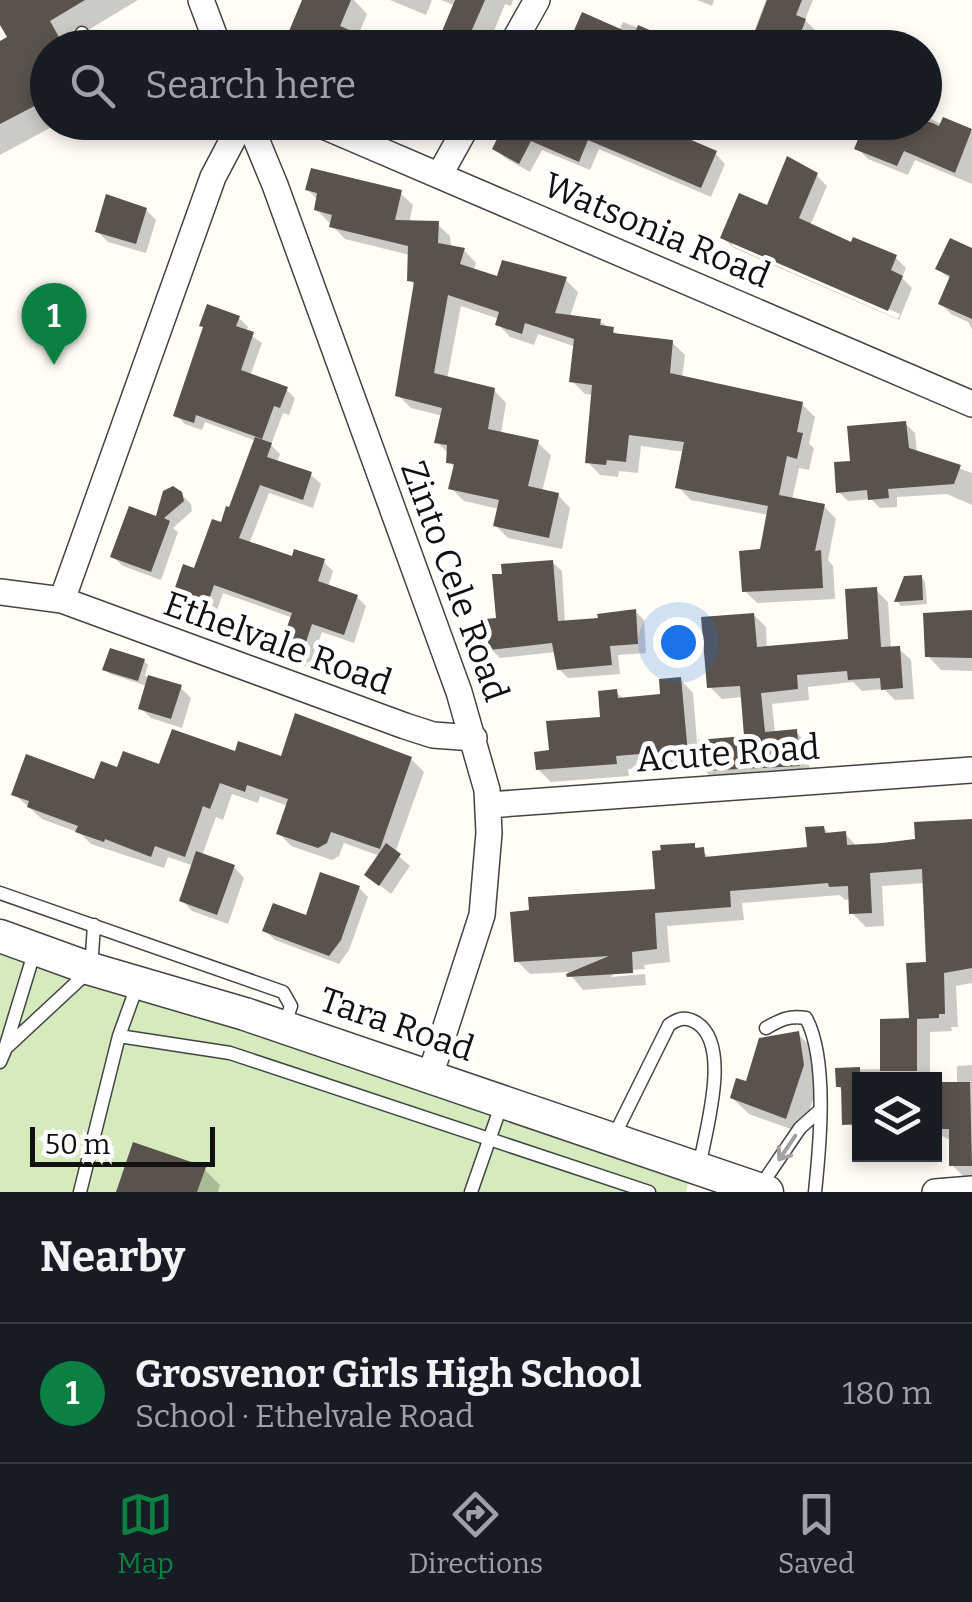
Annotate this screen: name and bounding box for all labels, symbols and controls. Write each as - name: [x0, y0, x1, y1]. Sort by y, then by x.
- search box: [30, 30, 942, 140]
- icon: search: [65, 58, 120, 113]
- text: Search here: [145, 62, 356, 108]
- street label: Watsonia Road: [538, 163, 776, 297]
- pin: 1: [22, 282, 86, 365]
- street label: Zinto Cele Road: [392, 455, 518, 707]
- street label: Ethelvale Road: [158, 582, 398, 704]
- your location: [653, 617, 704, 668]
- street label: Acute Road: [635, 726, 821, 780]
- street label: Tara Road: [314, 978, 480, 1070]
- map controls: [852, 1072, 942, 1162]
- button: layers: [852, 1072, 942, 1162]
- scale bar: [30, 1122, 215, 1166]
- text: 50 m: [45, 1128, 110, 1161]
- one-way arrow: [777, 1134, 798, 1161]
- text: Nearby: [40, 1232, 185, 1282]
- text: Grosvenor Girls High School: [135, 1351, 642, 1397]
- text: 1: [66, 1374, 79, 1412]
- text: 180 m: [842, 1374, 932, 1412]
- text: School · Ethelvale Road: [135, 1397, 474, 1435]
- tab: Map: [117, 1487, 174, 1580]
- tab: Directions: [408, 1487, 543, 1580]
- tab: Saved: [778, 1487, 855, 1580]

